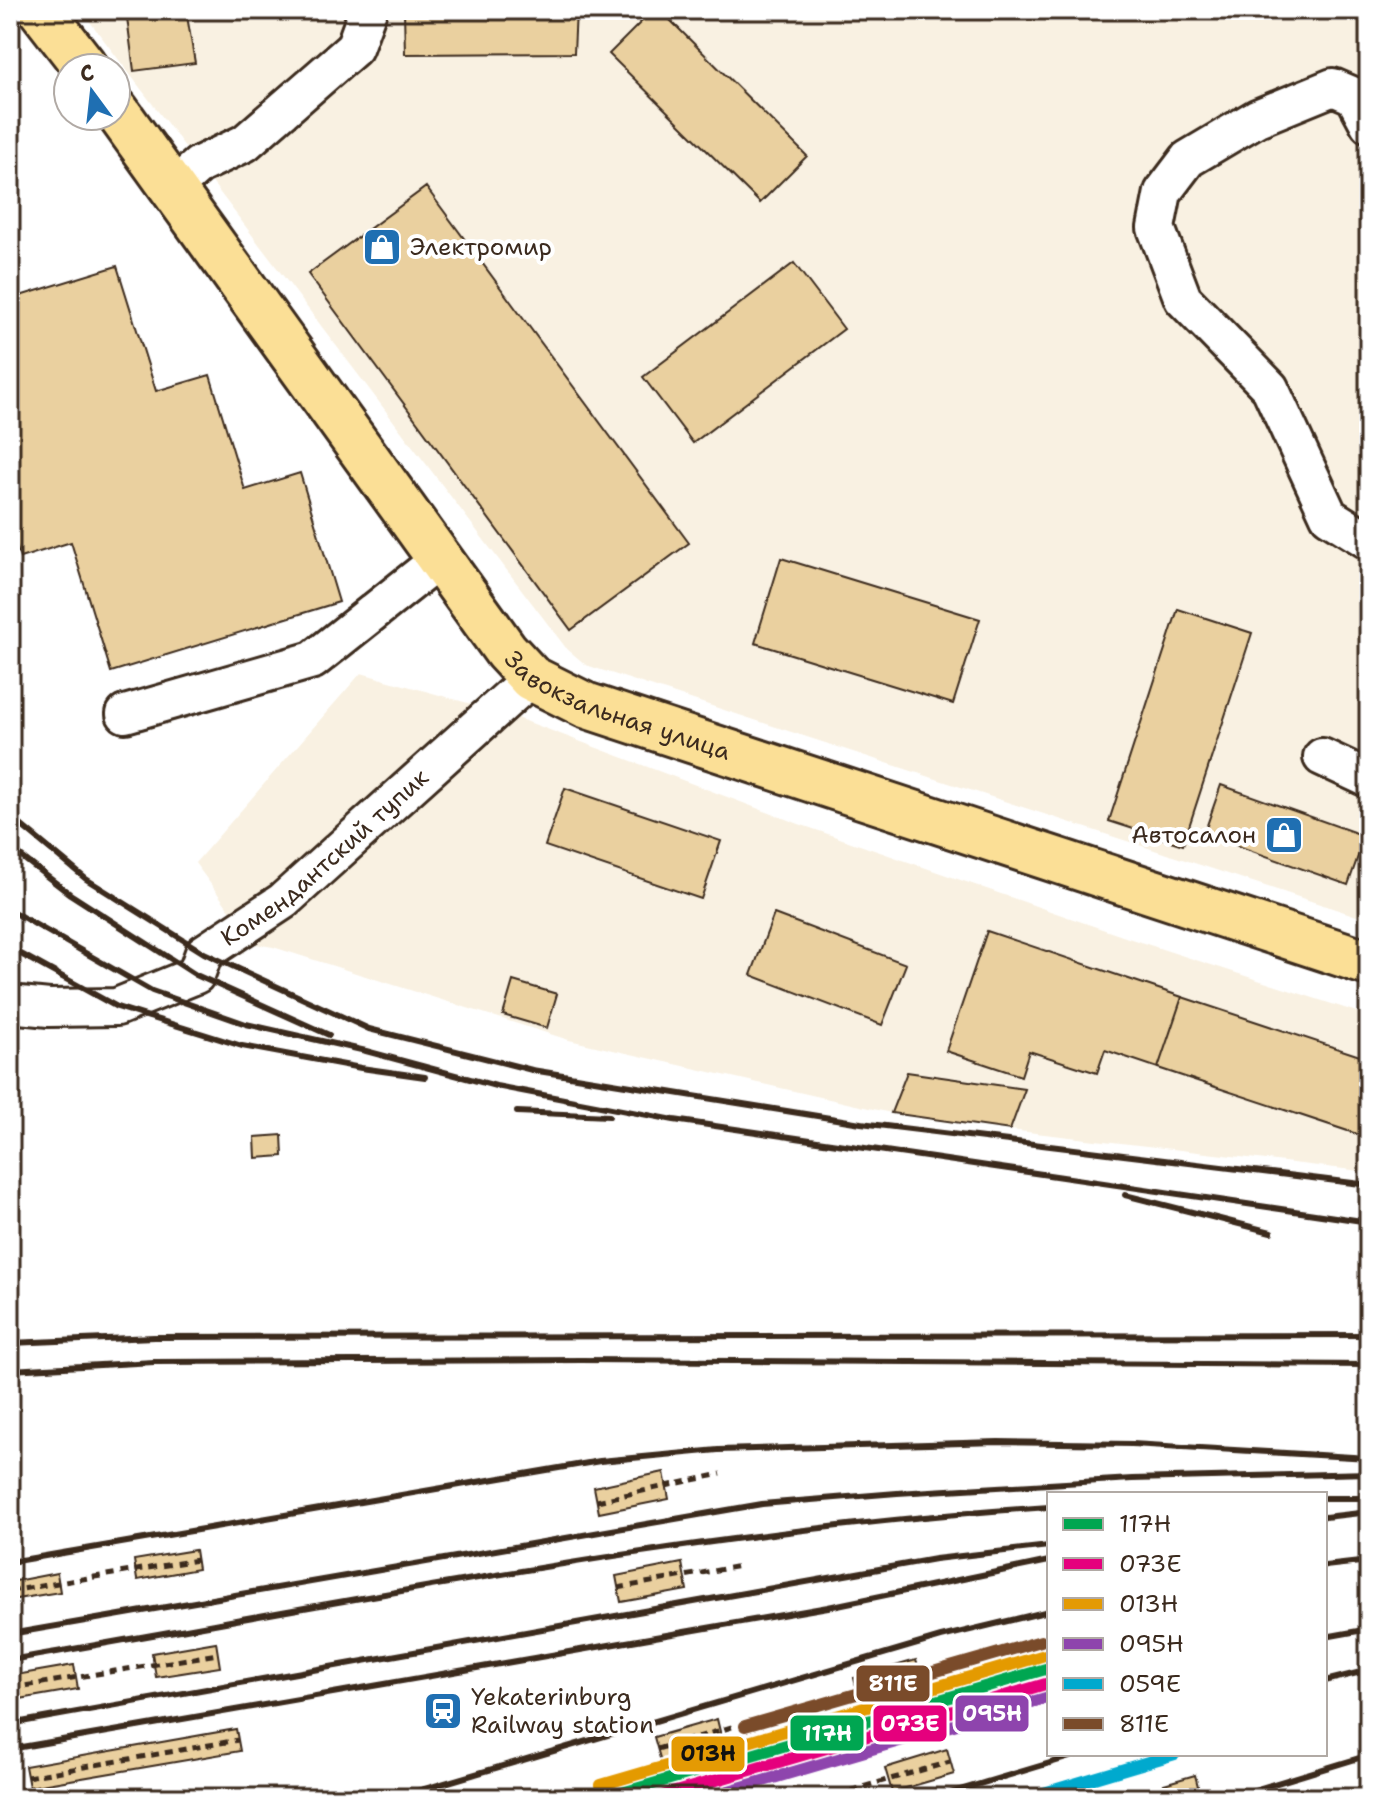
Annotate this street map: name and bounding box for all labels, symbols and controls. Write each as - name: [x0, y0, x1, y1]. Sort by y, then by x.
- north arrow: [52, 52, 132, 132]
- text: С: [77, 57, 97, 89]
- shop icon: Электромир: [361, 226, 403, 268]
- place label: Электромир: [410, 231, 552, 263]
- street label: Завокзальная улица: [497, 644, 735, 768]
- street label: Комендантский тупик: [215, 762, 436, 954]
- shop icon: Автосалон: [1263, 814, 1305, 856]
- place label: Автосалон: [1131, 819, 1256, 851]
- legend: [1047, 1492, 1327, 1756]
- text: 117Н: [1119, 1508, 1171, 1540]
- text: 073Е: [1119, 1548, 1181, 1580]
- text: 013Н: [1119, 1588, 1178, 1620]
- text: 095Н: [1119, 1628, 1184, 1660]
- line badge: 811Е: [855, 1664, 931, 1703]
- text: 059Е: [1119, 1668, 1181, 1700]
- text: 811Е: [868, 1669, 918, 1698]
- place label: Yekaterinburg Railway station: [471, 1681, 654, 1741]
- station icon: Yekaterinburg Railway station: [422, 1690, 464, 1732]
- line badge: 095Н: [954, 1694, 1030, 1733]
- text: 095Н: [962, 1699, 1022, 1728]
- line badge: 073Е: [872, 1704, 948, 1743]
- text: 811Е: [1119, 1708, 1169, 1740]
- text: 073Е: [880, 1709, 940, 1738]
- line badge: 117Н: [789, 1714, 865, 1752]
- text: 117Н: [802, 1719, 852, 1748]
- line badge: 013Н: [670, 1735, 746, 1773]
- text: 013Н: [680, 1739, 736, 1768]

